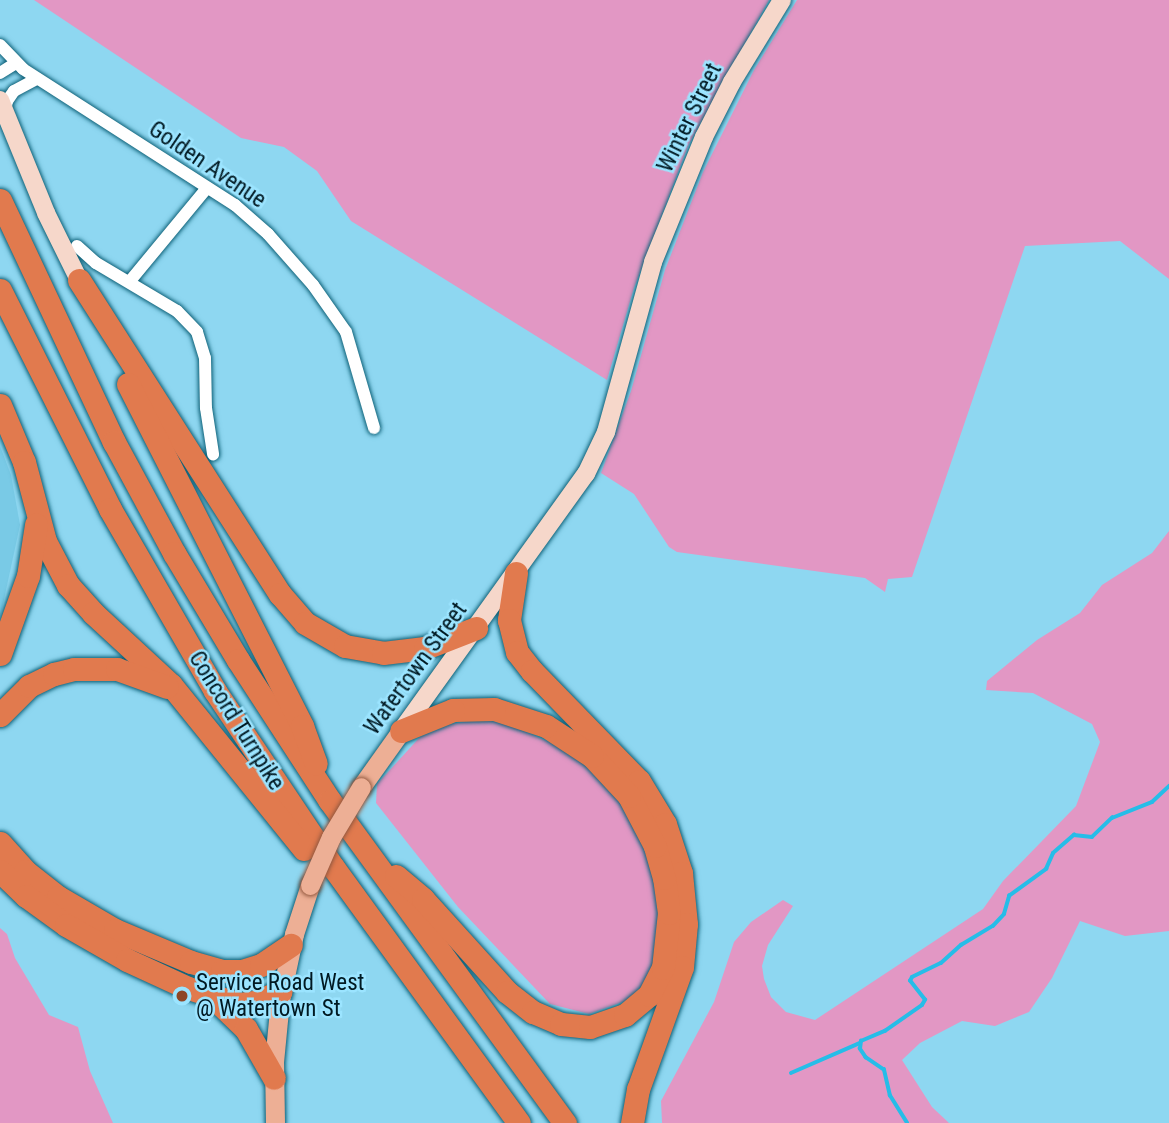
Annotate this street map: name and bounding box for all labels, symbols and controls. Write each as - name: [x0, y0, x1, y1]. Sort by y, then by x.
- street label: Winter Street: [652, 59, 728, 177]
- street label: Golden Avenue: [143, 116, 271, 214]
- street label: Watertown Street: [359, 597, 473, 741]
- street label: Concord Turnpike: [182, 646, 290, 796]
- place label: Service Road West @ Watertown St: [196, 969, 364, 1023]
- marker: Service Road West @ Watertown St: [174, 988, 190, 1004]

